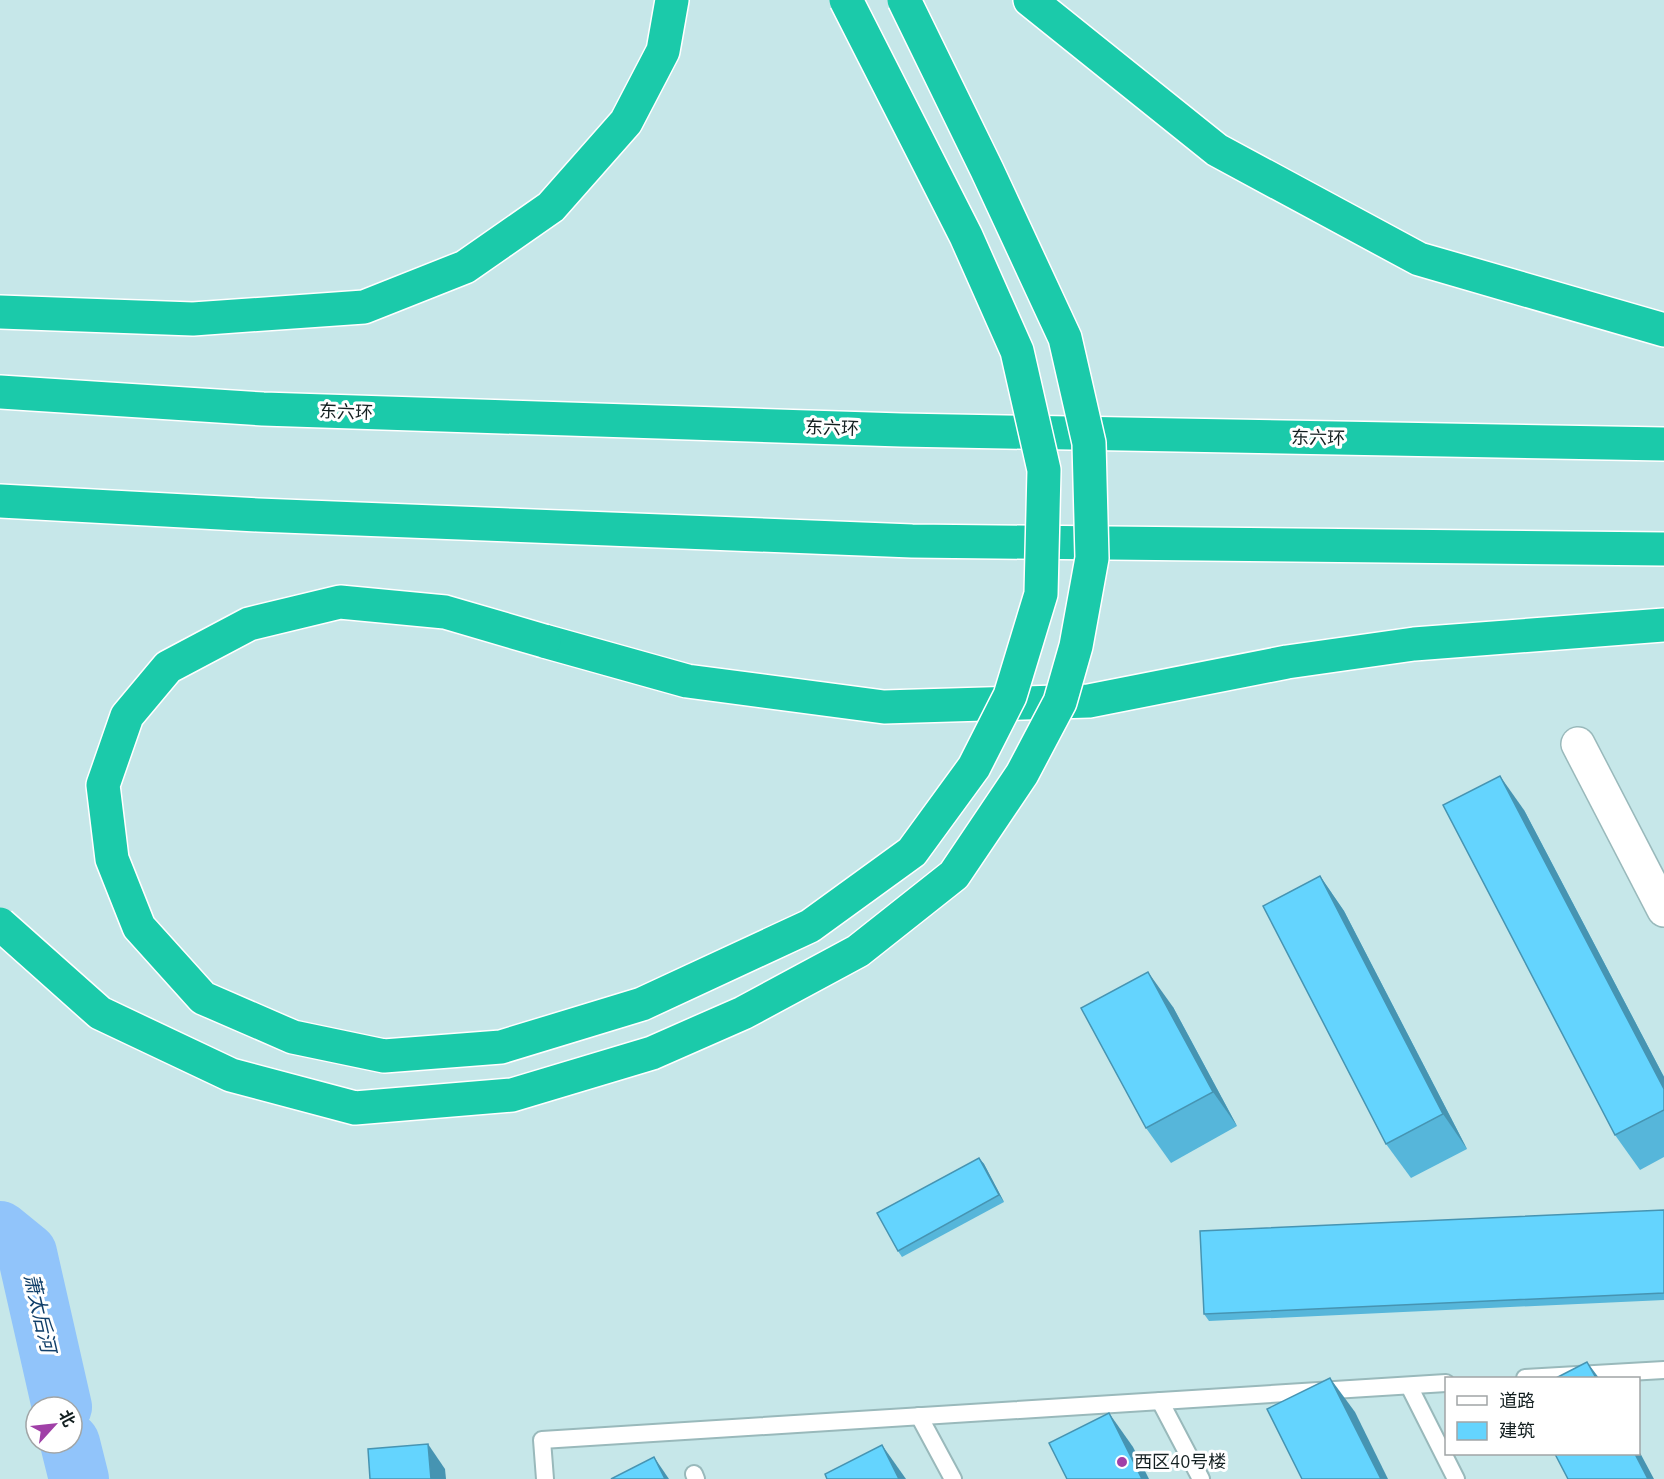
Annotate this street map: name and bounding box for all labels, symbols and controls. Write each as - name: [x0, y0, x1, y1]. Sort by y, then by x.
- street label: 东六环: [319, 400, 373, 422]
- street label: 东六环: [805, 416, 859, 438]
- street label: 东六环: [1291, 427, 1345, 447]
- water label: 萧太后河: [20, 1271, 62, 1358]
- legend: [1445, 1377, 1640, 1455]
- text: 道路: [1499, 1390, 1535, 1410]
- north arrow: [24, 1395, 84, 1455]
- text: 北: [56, 1407, 79, 1429]
- text: 建筑: [1499, 1420, 1535, 1440]
- place label: 西区40号楼: [1134, 1451, 1226, 1471]
- marker: 西区40号楼: [1115, 1455, 1129, 1469]

